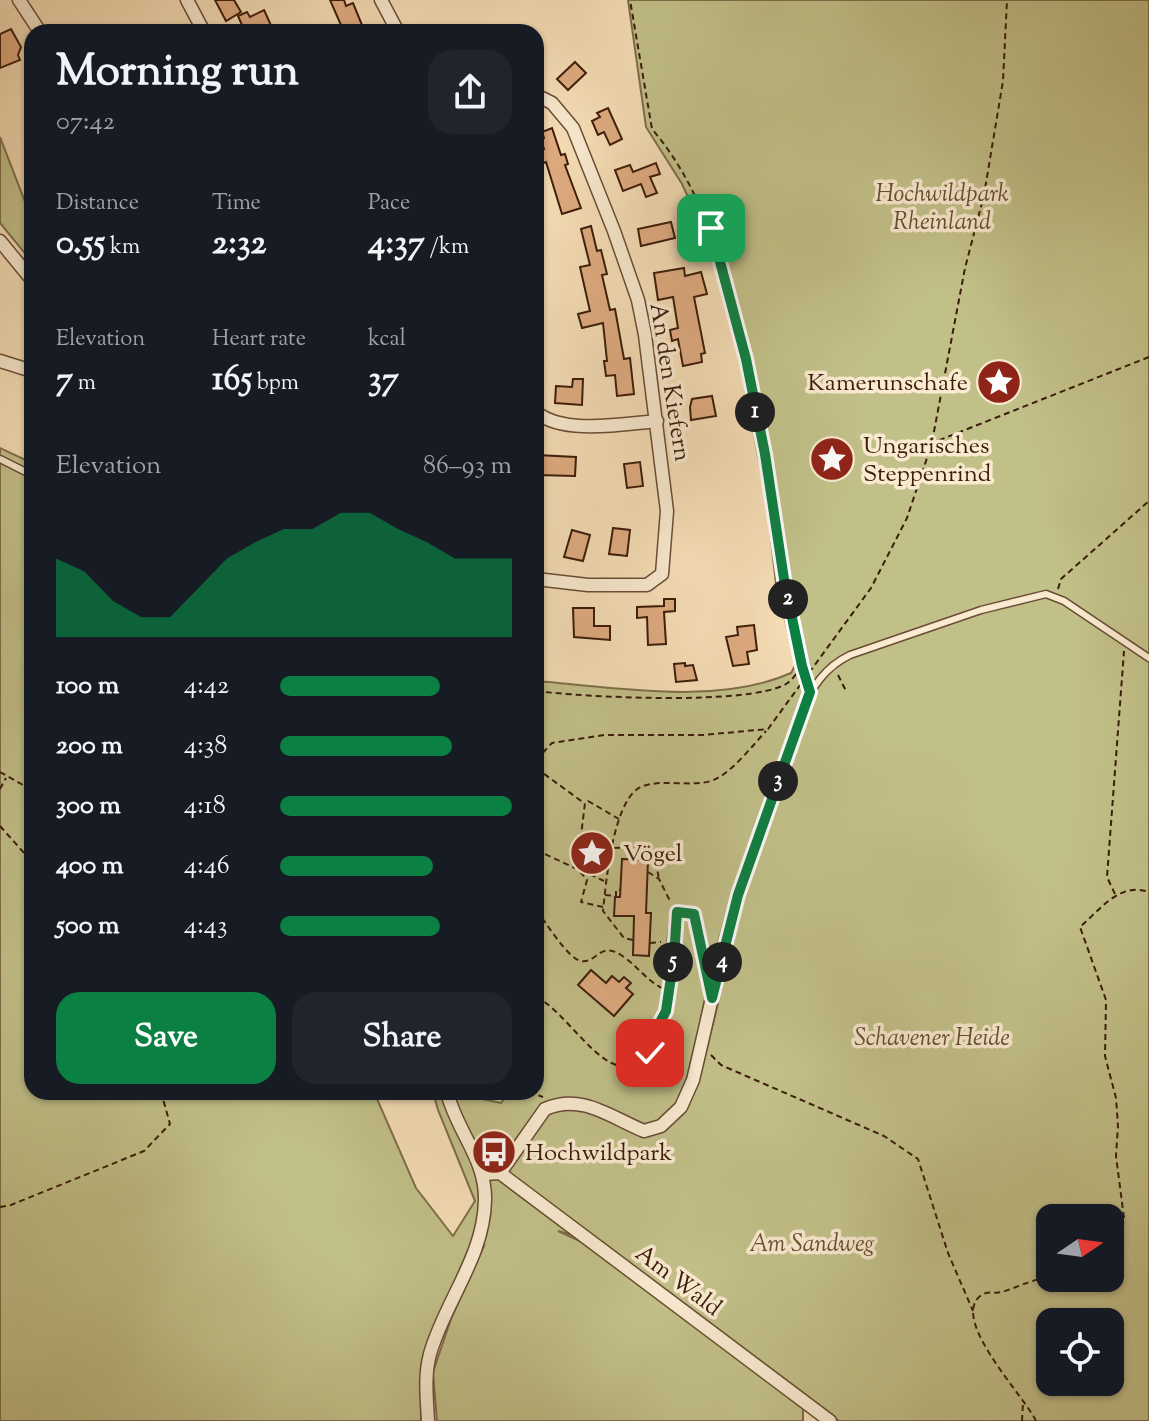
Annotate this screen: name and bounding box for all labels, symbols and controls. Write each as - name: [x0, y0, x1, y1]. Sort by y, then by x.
- text: Morning run: [56, 42, 299, 105]
- button: share: [428, 50, 512, 134]
- text: 07:42: [56, 104, 115, 141]
- park label: Hochwildpark Rheinland: [876, 178, 1009, 240]
- text: Distance: [56, 188, 139, 220]
- text: Time: [212, 188, 261, 220]
- text: Pace: [368, 188, 410, 220]
- pin: [677, 194, 745, 262]
- icon: arrive: [689, 206, 733, 250]
- text: 0.55: [56, 220, 105, 269]
- text: 2:32: [212, 220, 266, 269]
- text: 4:37: [368, 220, 425, 269]
- text: km: [105, 232, 140, 264]
- text: /km: [425, 232, 469, 264]
- street label: An den Kiefern: [640, 301, 698, 464]
- text: Elevation: [56, 324, 145, 356]
- text: Heart rate: [212, 324, 306, 356]
- text: kcal: [368, 324, 406, 356]
- text: 7: [56, 356, 73, 405]
- text: 165: [212, 356, 252, 405]
- text: 37: [368, 356, 399, 405]
- place icon: Kamerunschafe: [975, 358, 1023, 406]
- place label: Kamerunschafe: [807, 367, 968, 401]
- text: m: [73, 368, 96, 400]
- text: bpm: [252, 368, 299, 400]
- pin: 1: [735, 392, 775, 432]
- text: 1: [751, 396, 759, 428]
- place label: Ungarisches Steppenrind: [863, 430, 992, 492]
- place icon: Ungarisches Steppenrind: [808, 435, 856, 483]
- text: Elevation: [56, 448, 161, 485]
- text: 86–93 m: [423, 448, 512, 485]
- pin: 2: [768, 579, 808, 619]
- text: 2: [783, 583, 793, 615]
- text: 100 m: [56, 668, 119, 705]
- text: 4:42: [184, 668, 229, 705]
- text: 200 m: [56, 728, 123, 765]
- text: 4:38: [184, 728, 227, 765]
- pin: 3: [758, 761, 798, 801]
- text: 3: [774, 765, 782, 797]
- text: 300 m: [56, 788, 121, 825]
- text: 4:18: [184, 788, 226, 825]
- place icon: Vögel: [568, 829, 616, 877]
- place label: Vögel: [623, 838, 683, 872]
- text: 400 m: [56, 848, 123, 885]
- text: 4:46: [184, 848, 230, 885]
- text: 500 m: [56, 908, 119, 945]
- text: 4:43: [184, 908, 227, 945]
- pin: 5: [653, 942, 693, 982]
- pin: 4: [702, 942, 742, 982]
- text: 5: [669, 946, 677, 978]
- text: 4: [716, 946, 728, 978]
- button: Save: [56, 992, 276, 1084]
- button: Share: [292, 992, 512, 1084]
- pin: [616, 1019, 684, 1087]
- park label: Schavener Heide: [854, 1022, 1010, 1056]
- icon: check: [628, 1031, 672, 1075]
- bus stop icon: Hochwildpark: [470, 1128, 518, 1176]
- place label: Hochwildpark: [525, 1137, 672, 1171]
- north arrow: [1036, 1204, 1124, 1292]
- map controls: [1036, 1204, 1124, 1396]
- park label: Am Sandweg: [749, 1228, 875, 1262]
- street label: Am Wald: [627, 1238, 729, 1326]
- button: locate: [1036, 1308, 1124, 1396]

